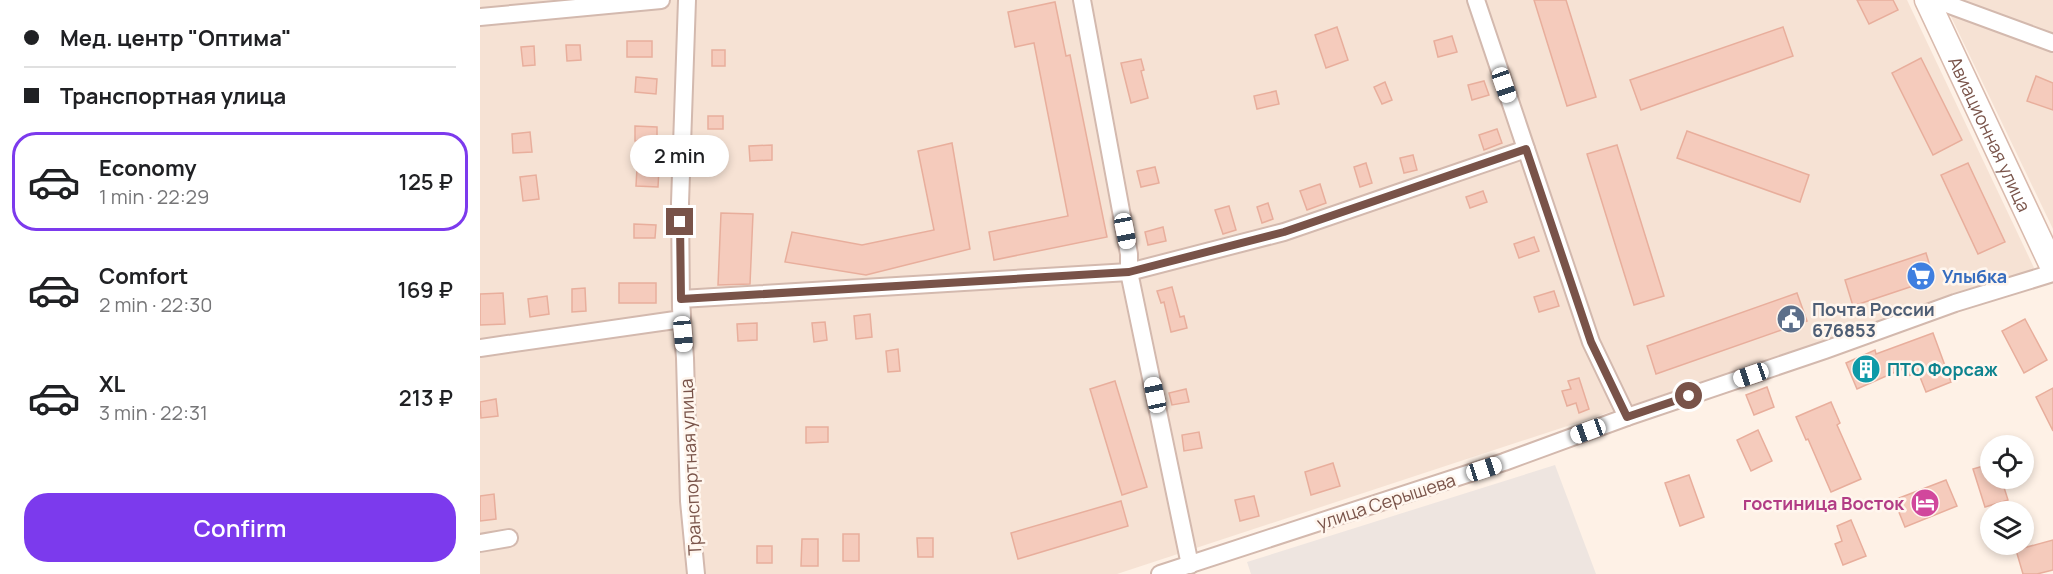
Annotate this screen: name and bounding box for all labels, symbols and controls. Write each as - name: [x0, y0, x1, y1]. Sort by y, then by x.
- text: Мед. центр "Оптима": [60, 23, 292, 53]
- street label: Авиационная улица: [1943, 52, 2037, 216]
- car: [1490, 65, 1518, 105]
- text: Транспортная улица: [60, 81, 286, 111]
- callout: 2 min: [630, 135, 730, 177]
- text: 2 min: [654, 142, 705, 169]
- text: Economy: [99, 153, 197, 183]
- icon: car: [27, 155, 81, 209]
- text: 125 ₽: [399, 167, 453, 197]
- text: 1 min · 22:29: [99, 183, 209, 210]
- route end: [666, 208, 693, 235]
- car: [1113, 212, 1137, 250]
- supermarket icon: Улыбка: [1905, 260, 1937, 292]
- text: Comfort: [99, 261, 188, 291]
- icon: car: [27, 263, 81, 317]
- place label: Улыбка: [1942, 264, 2007, 288]
- text: 169 ₽: [397, 275, 453, 305]
- text: 2 min · 22:30: [99, 291, 212, 318]
- place label: Почта России 676853: [1812, 297, 1935, 342]
- public building icon: Почта России 676853: [1775, 303, 1807, 335]
- car: [672, 315, 694, 353]
- building icon: ПТО Форсаж: [1850, 353, 1882, 385]
- place label: ПТО Форсаж: [1887, 357, 1998, 381]
- car: [1731, 361, 1771, 389]
- text: XL: [99, 369, 125, 399]
- icon: car: [27, 371, 81, 425]
- car: [1142, 376, 1168, 414]
- street label: Транспортная улица: [673, 378, 707, 556]
- route start: [1675, 382, 1702, 409]
- text: 213 ₽: [399, 383, 453, 413]
- text: 3 min · 22:31: [99, 399, 208, 426]
- car: [1568, 416, 1608, 446]
- map controls: [1980, 435, 2034, 555]
- button: locate: [1980, 435, 2034, 489]
- car: [1464, 455, 1504, 483]
- street label: улица Серышева: [1314, 467, 1458, 535]
- hotel icon: гостиница Восток: [1909, 487, 1941, 519]
- place label: гостиница Восток: [1743, 491, 1905, 515]
- button: Confirm: [24, 493, 456, 562]
- button: layers: [1980, 501, 2034, 555]

